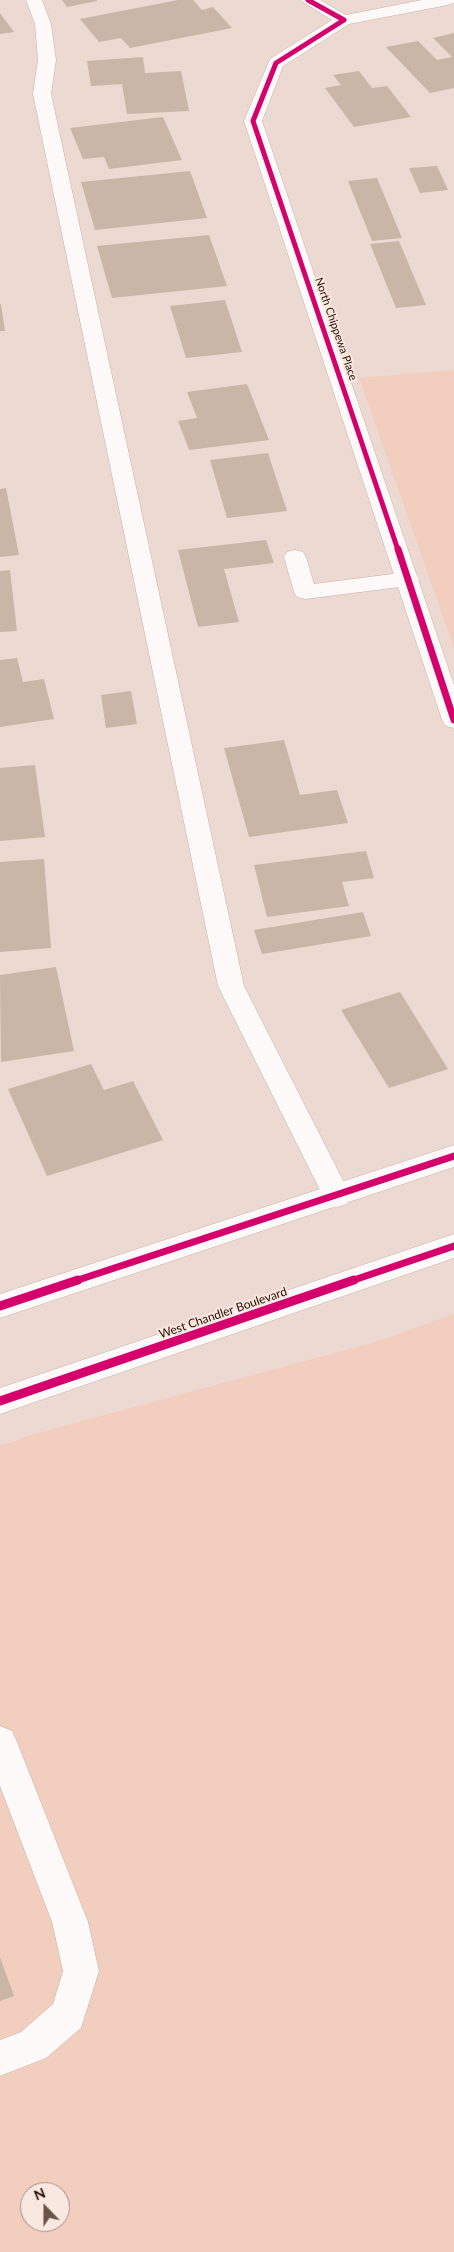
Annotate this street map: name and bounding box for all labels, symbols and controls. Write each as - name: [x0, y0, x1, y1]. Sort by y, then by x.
- street label: North Chippewa Place: [312, 276, 360, 382]
- street label: West Chandler Boulevard: [157, 1284, 289, 1342]
- north arrow: [20, 2182, 70, 2232]
- text: N: [31, 2184, 48, 2203]

